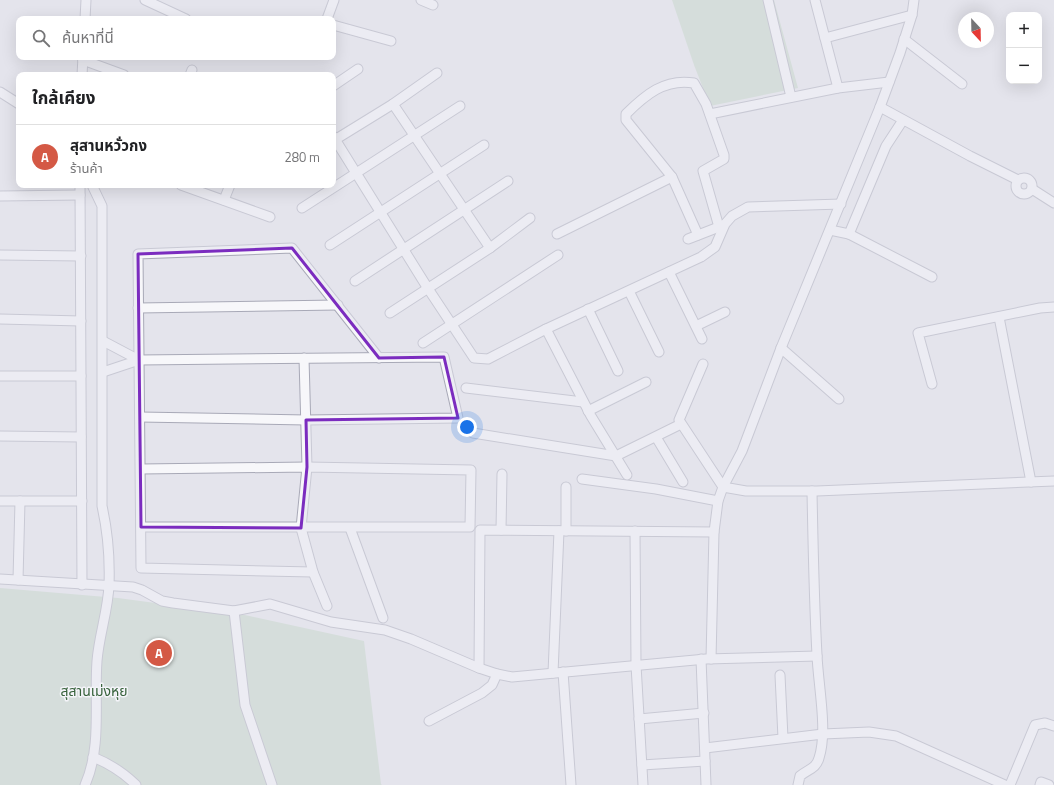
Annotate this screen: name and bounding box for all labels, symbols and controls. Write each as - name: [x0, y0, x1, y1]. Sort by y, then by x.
- north arrow: [958, 12, 994, 48]
- map controls: [1006, 12, 1042, 84]
- button: +: [1006, 12, 1042, 48]
- search box: [16, 16, 336, 60]
- text: ค้นหาที่นี่: [62, 26, 114, 49]
- icon: search: [30, 27, 52, 49]
- button: −: [1006, 48, 1042, 84]
- text: ใกล้เคียง: [32, 85, 95, 111]
- text: สุสานหวั่วกง: [70, 134, 147, 157]
- text: A: [41, 147, 49, 167]
- text: 280 m: [284, 147, 320, 167]
- text: ร้านค้า: [70, 158, 103, 178]
- your location: [457, 417, 477, 437]
- pin: A: [146, 638, 172, 668]
- park label: สุสานเม่งหุย: [60, 680, 128, 701]

